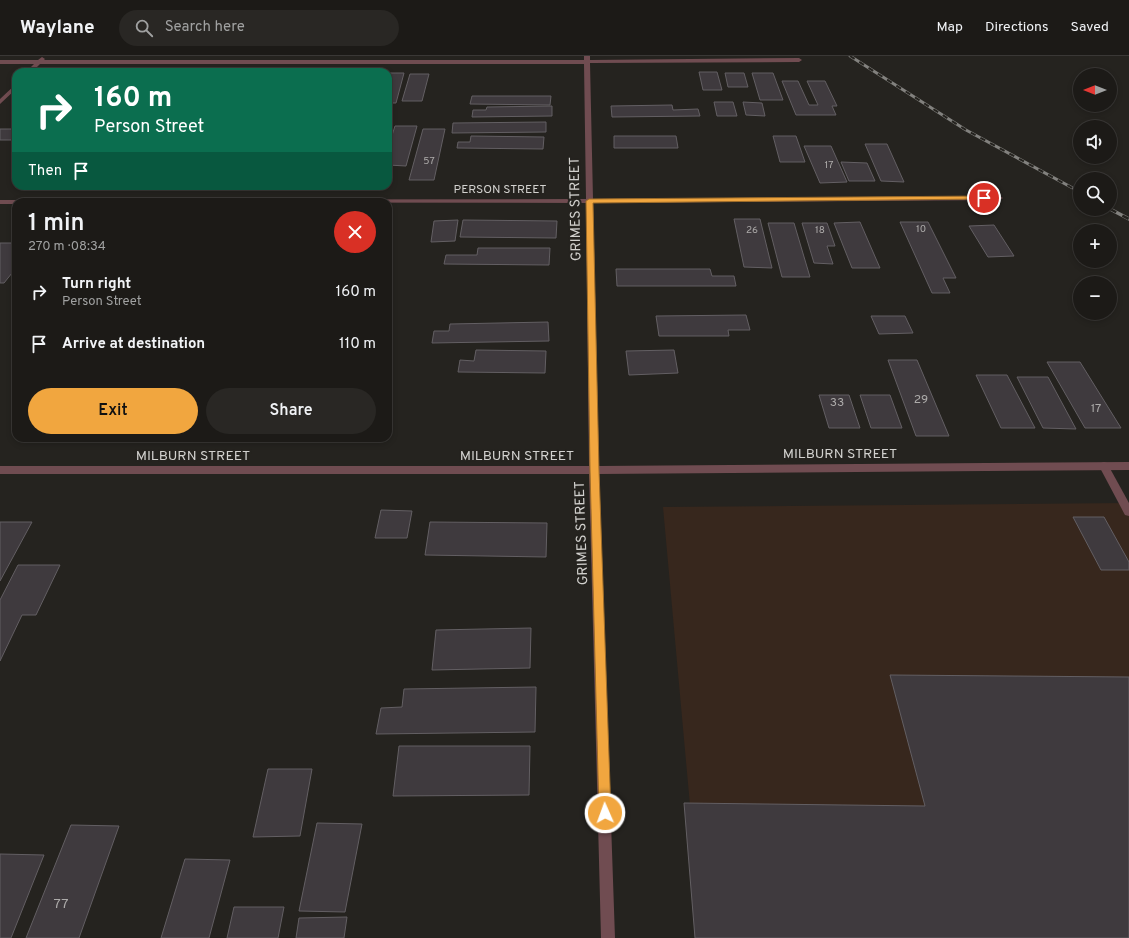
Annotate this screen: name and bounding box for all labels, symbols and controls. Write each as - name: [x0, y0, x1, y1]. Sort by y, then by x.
- search box: [119, 10, 399, 46]
- text: Waylane: [20, 16, 95, 40]
- icon: search: [133, 17, 155, 39]
- text: Search here: [165, 18, 245, 37]
- text: Map: [937, 19, 963, 36]
- text: Directions: [985, 19, 1049, 36]
- text: Saved: [1071, 19, 1109, 36]
- north arrow: [1073, 68, 1117, 112]
- map controls: [1073, 68, 1117, 320]
- text: 160 m: [94, 81, 172, 117]
- icon: right: [28, 84, 80, 136]
- text: Person Street: [94, 116, 204, 139]
- button: sound: [1073, 120, 1117, 164]
- house number: 57: [423, 155, 435, 168]
- street label: GRIMES STREET: [567, 157, 585, 261]
- house number: 17: [825, 159, 833, 172]
- icon: arrive: [70, 160, 92, 182]
- text: Then: [28, 162, 62, 181]
- button: search: [1073, 172, 1117, 216]
- pin: [967, 181, 1001, 215]
- street label: PERSON STREET: [454, 182, 546, 198]
- icon: arrive: [973, 187, 995, 209]
- text: 1 min: [28, 209, 85, 239]
- button: close: [334, 211, 376, 253]
- house number: 10: [916, 223, 926, 236]
- house number: 26: [746, 224, 758, 237]
- house number: 18: [815, 224, 825, 237]
- button: +: [1073, 224, 1117, 268]
- text: 270 m · 08:34: [28, 239, 106, 255]
- text: Turn right: [62, 275, 131, 294]
- button: −: [1073, 276, 1117, 320]
- icon: right: [28, 281, 50, 303]
- text: 160 m: [336, 283, 376, 302]
- text: Person Street: [62, 294, 142, 310]
- icon: arrive: [28, 333, 50, 355]
- text: Arrive at destination: [62, 335, 205, 354]
- text: 110 m: [339, 335, 376, 354]
- button: Exit: [28, 388, 198, 434]
- button: Share: [206, 388, 376, 434]
- house number: 29: [914, 392, 928, 408]
- house number: 33: [830, 395, 844, 411]
- house number: 17: [1091, 401, 1101, 417]
- street label: MILBURN STREET: [783, 446, 897, 463]
- street label: MILBURN STREET: [136, 448, 250, 465]
- street label: MILBURN STREET: [460, 448, 574, 465]
- street label: GRIMES STREET: [572, 481, 592, 585]
- position arrow: [584, 792, 626, 834]
- house number: 77: [53, 896, 69, 913]

